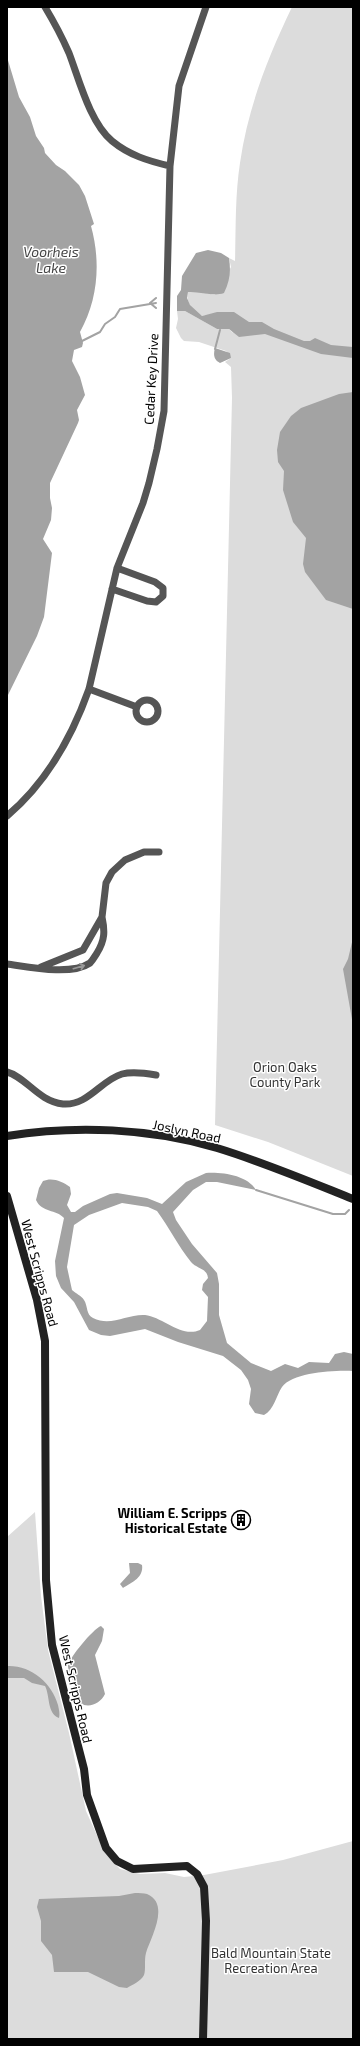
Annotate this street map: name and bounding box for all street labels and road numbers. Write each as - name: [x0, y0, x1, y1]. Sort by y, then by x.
- street label: Cedar Key Drive: [141, 333, 161, 425]
- street label: Joslyn Road: [151, 1116, 223, 1146]
- street label: West Scripps Road: [18, 1218, 62, 1328]
- street label: West Scripps Road: [56, 1634, 96, 1744]

